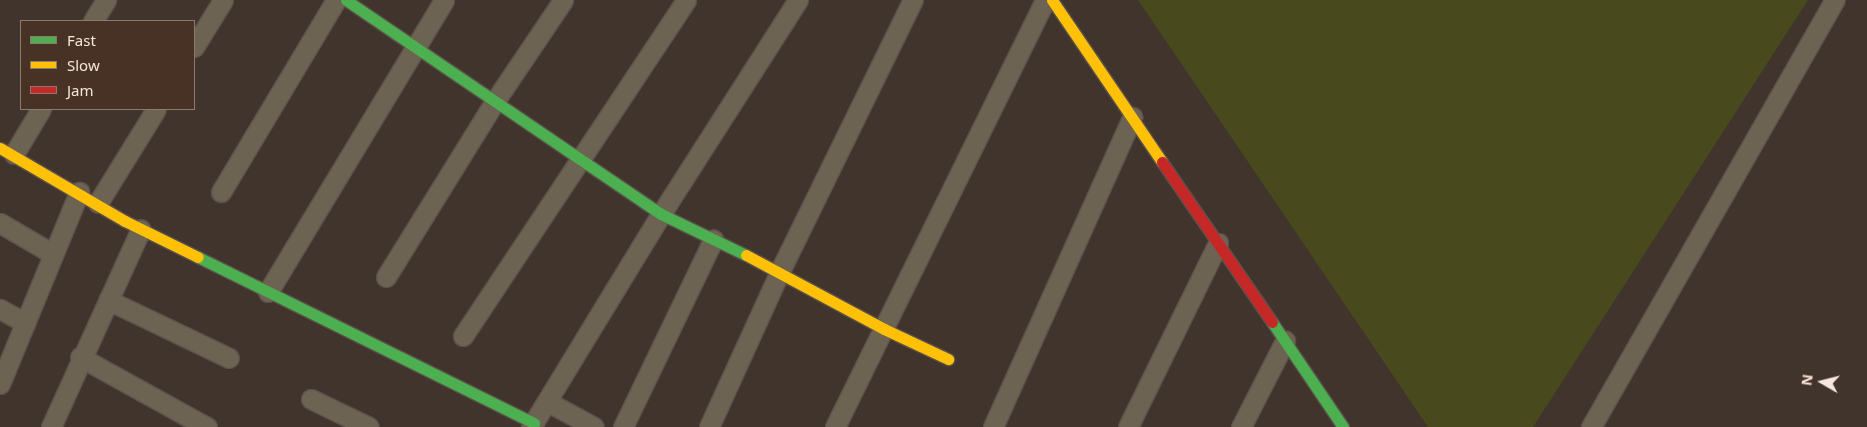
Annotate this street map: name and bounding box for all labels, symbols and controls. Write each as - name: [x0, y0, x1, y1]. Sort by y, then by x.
- legend: [20, 20, 195, 110]
- text: Fast: [67, 30, 96, 50]
- text: Slow: [67, 55, 100, 75]
- text: Jam: [67, 80, 94, 100]
- north arrow: [1797, 357, 1847, 407]
- text: N: [1796, 373, 1817, 387]

